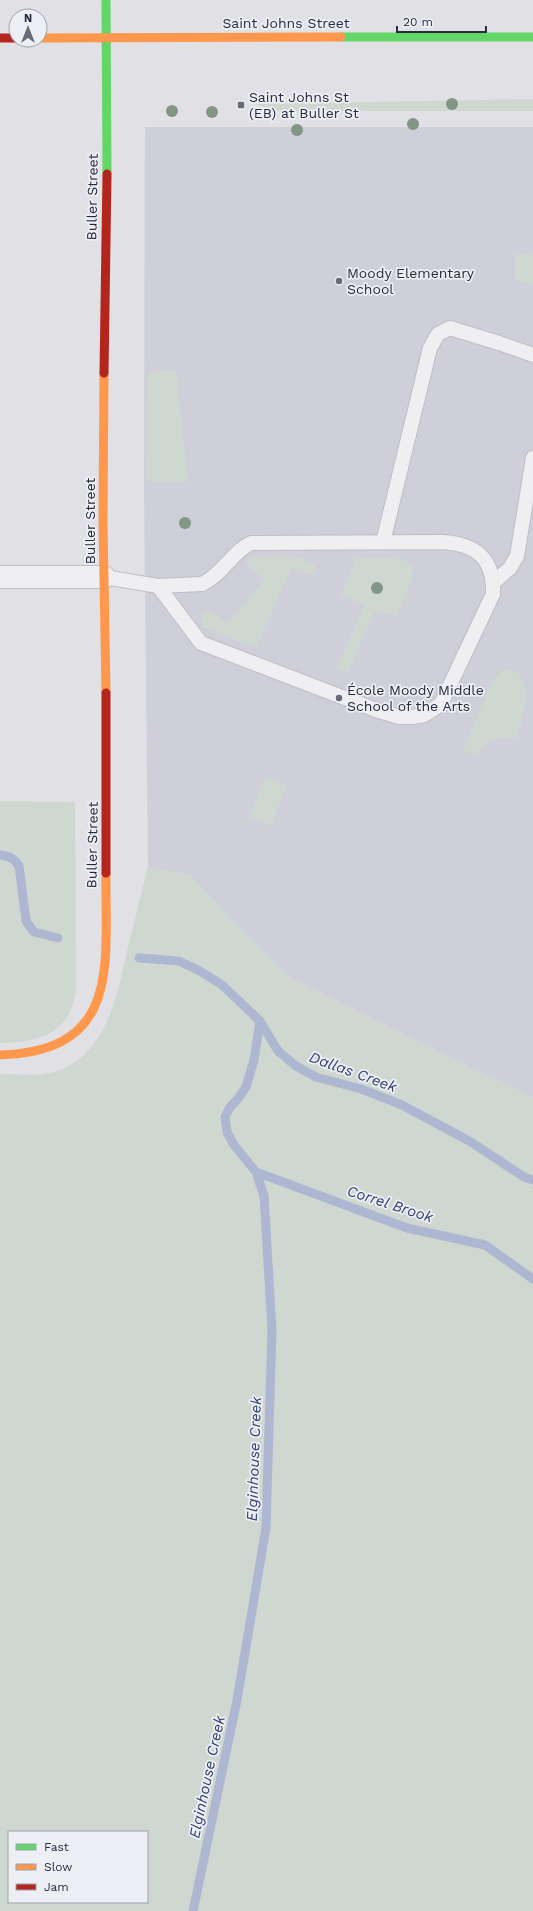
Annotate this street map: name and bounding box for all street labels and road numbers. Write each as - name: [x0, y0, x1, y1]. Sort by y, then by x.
- street label: Saint Johns Street: [222, 15, 350, 31]
- street label: Buller Street: [83, 153, 101, 241]
- street label: Buller Street: [82, 478, 98, 564]
- street label: Buller Street: [83, 801, 101, 889]

